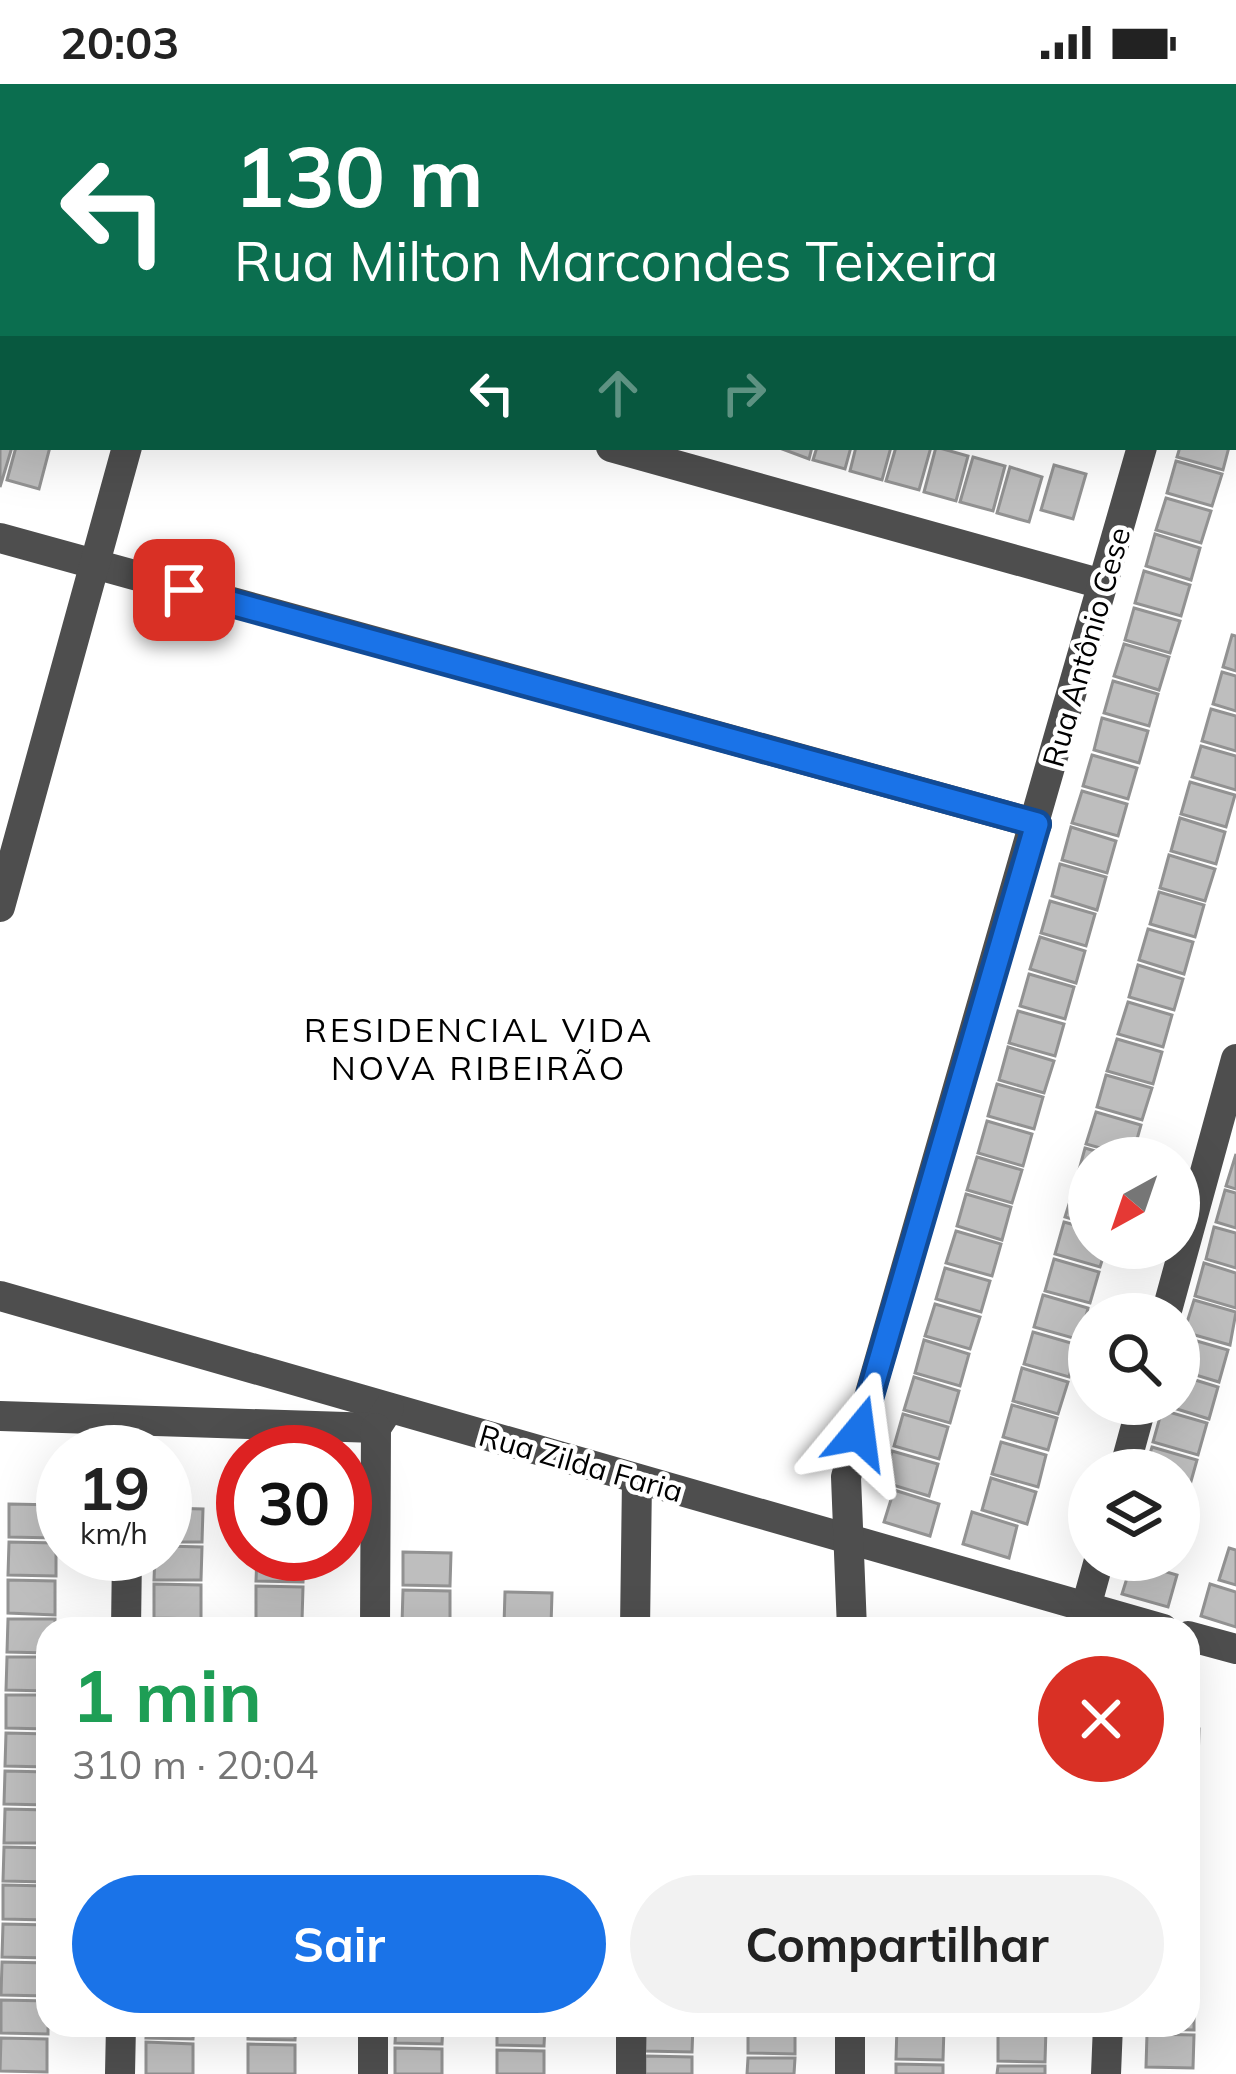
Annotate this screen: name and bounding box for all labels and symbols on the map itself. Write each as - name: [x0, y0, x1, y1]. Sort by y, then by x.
- street label: Rua Antônio Cese: [1034, 523, 1138, 771]
- pin: [133, 539, 235, 641]
- district label: RESIDENCIAL VIDA NOVA RIBEIRÃO: [304, 1009, 654, 1088]
- north arrow: [1068, 1137, 1200, 1269]
- position arrow: [796, 1370, 922, 1496]
- street label: Rua Zilda Faria: [475, 1416, 687, 1510]
- speed limit sign: 30: [216, 1425, 372, 1581]

